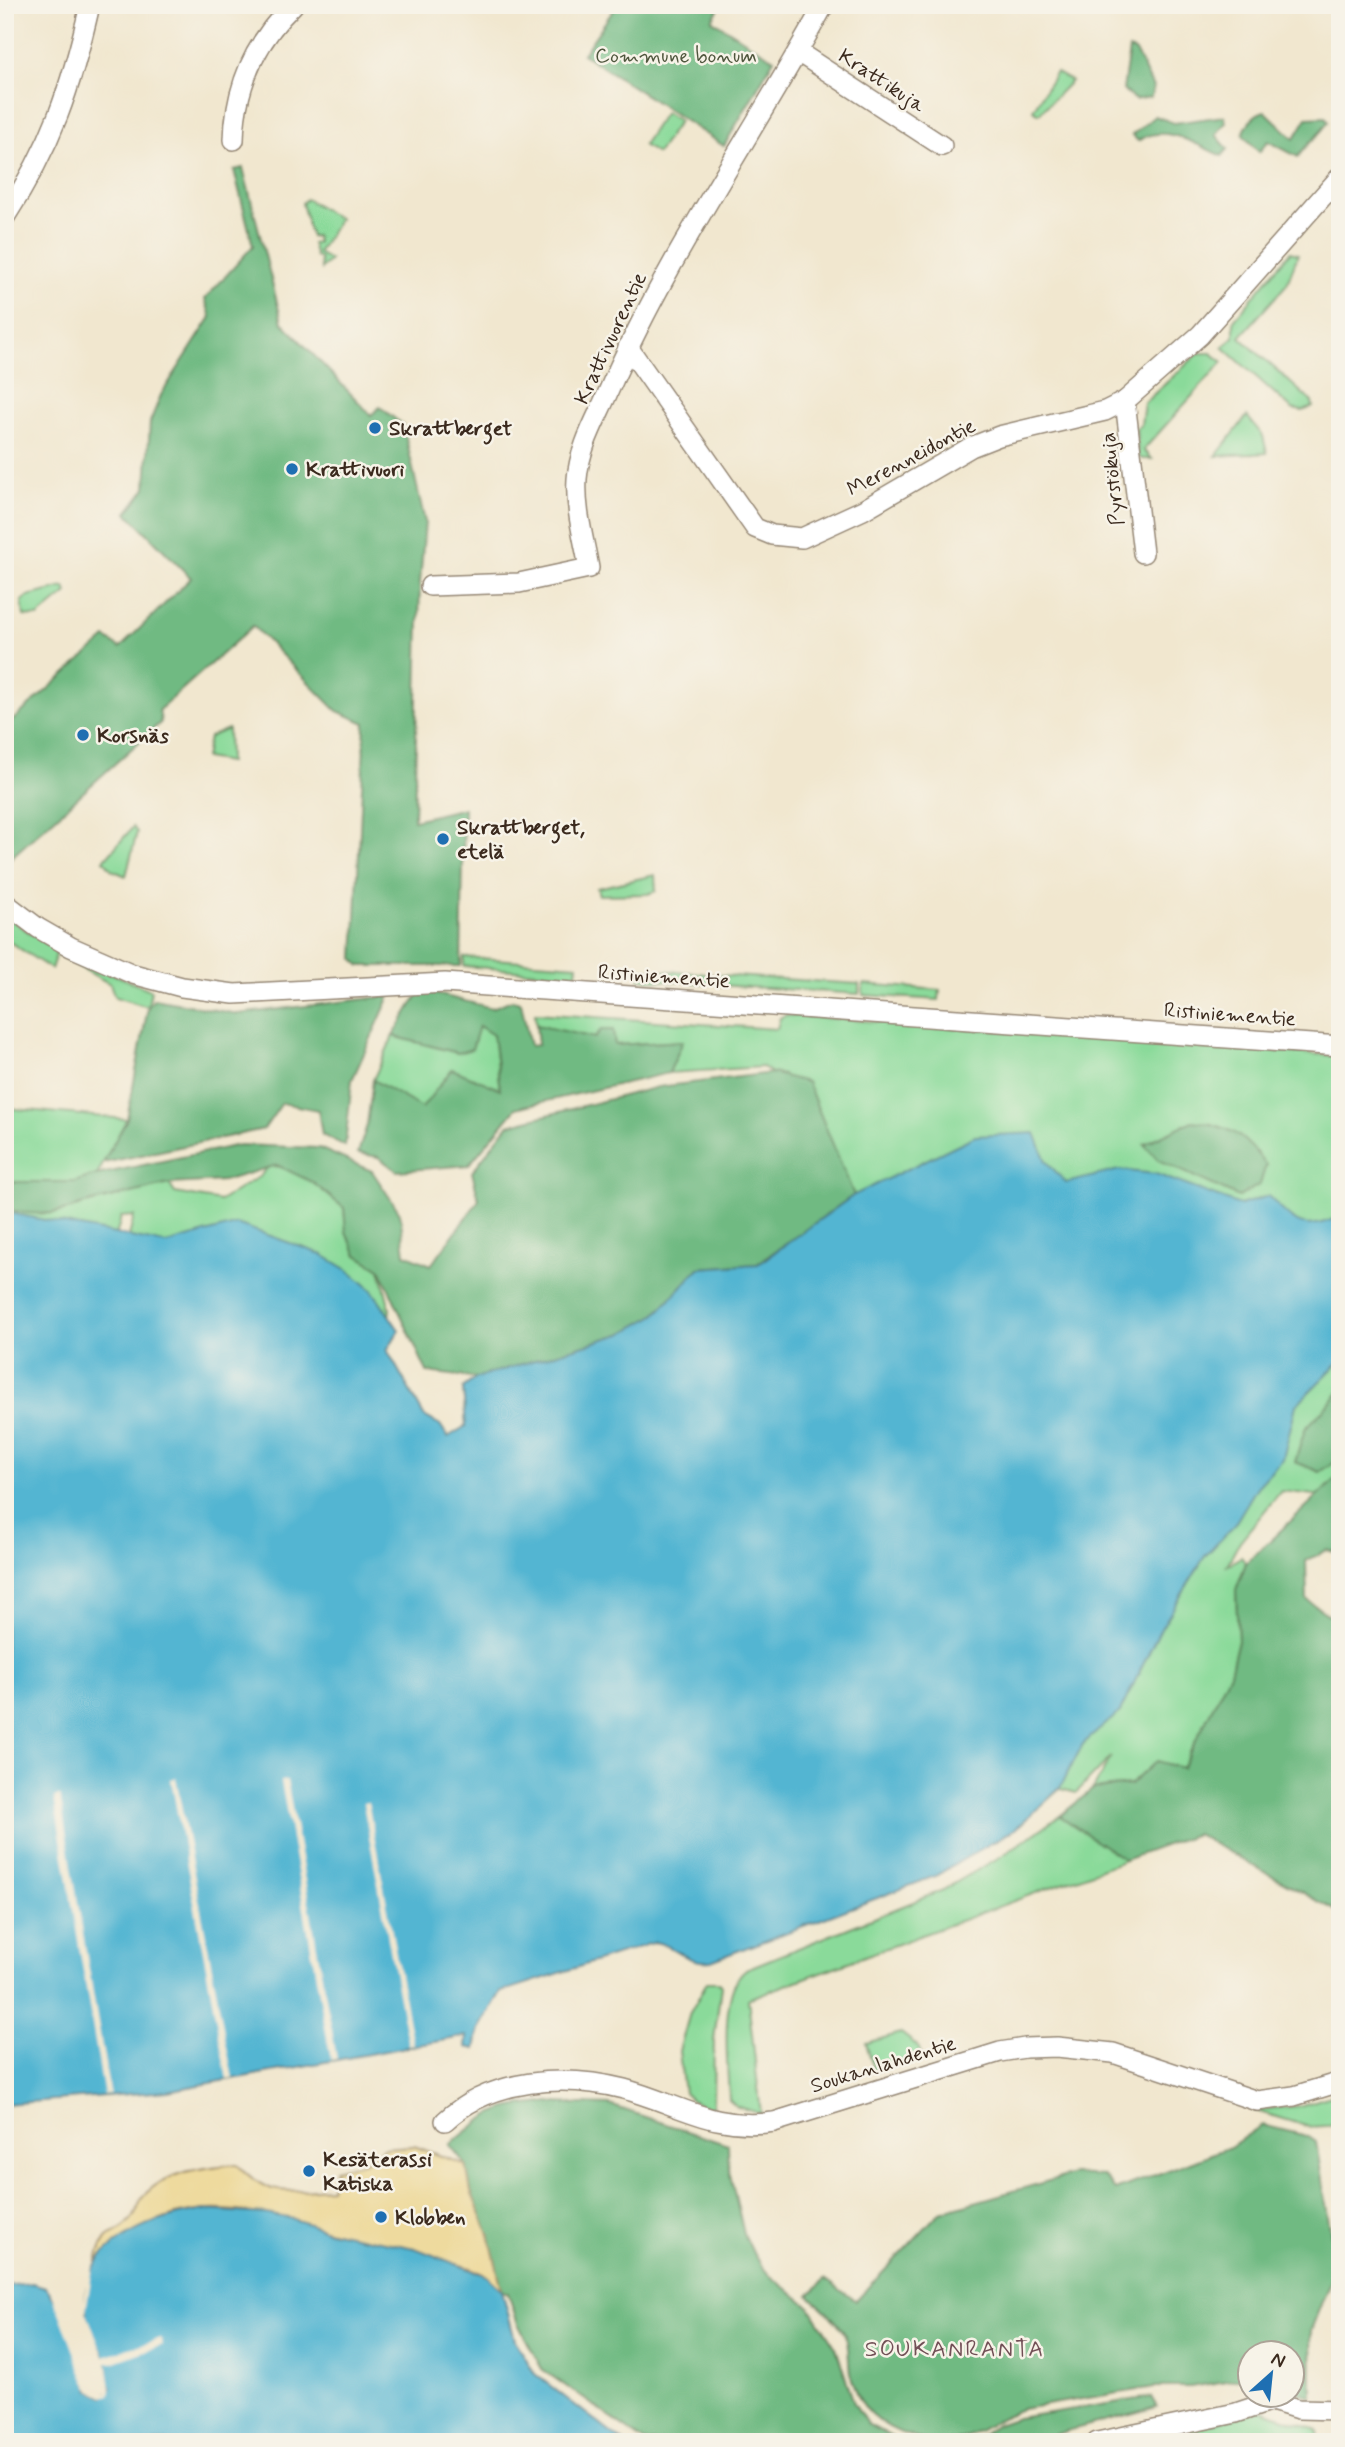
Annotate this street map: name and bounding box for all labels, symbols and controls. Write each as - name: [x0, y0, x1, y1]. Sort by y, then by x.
- park label: Commune bonum: [595, 42, 757, 70]
- street label: Krattikuja: [833, 42, 931, 120]
- street label: Krattivuorentie: [568, 268, 654, 409]
- street label: Merenneidontie: [842, 412, 981, 504]
- place label: Skrattberget: [389, 415, 512, 445]
- marker: Skrattberget: [367, 420, 383, 436]
- street label: Pyrstökuja: [1094, 431, 1132, 527]
- place label: Krattivuori: [306, 456, 405, 484]
- marker: Krattivuori: [284, 461, 300, 477]
- place label: Korsnäs: [97, 722, 170, 750]
- marker: Korsnäs: [75, 727, 91, 743]
- place label: Skrattberget, etelä: [457, 814, 585, 866]
- marker: Skrattberget, etelä: [435, 831, 451, 847]
- street label: Ristiniementie: [597, 958, 731, 996]
- street label: Ristiniementie: [1163, 996, 1297, 1034]
- street label: Soukanlahdentie: [807, 2030, 959, 2100]
- place label: Kesäterassi Katiska: [323, 2146, 432, 2198]
- marker: Kesäterassi Katiska: [301, 2163, 317, 2179]
- place label: Klobben: [395, 2204, 466, 2232]
- marker: Klobben: [373, 2209, 389, 2225]
- district label: SOUKANRANTA: [865, 2335, 1045, 2365]
- north arrow: [1236, 2338, 1306, 2408]
- text: N: [1267, 2346, 1289, 2374]

